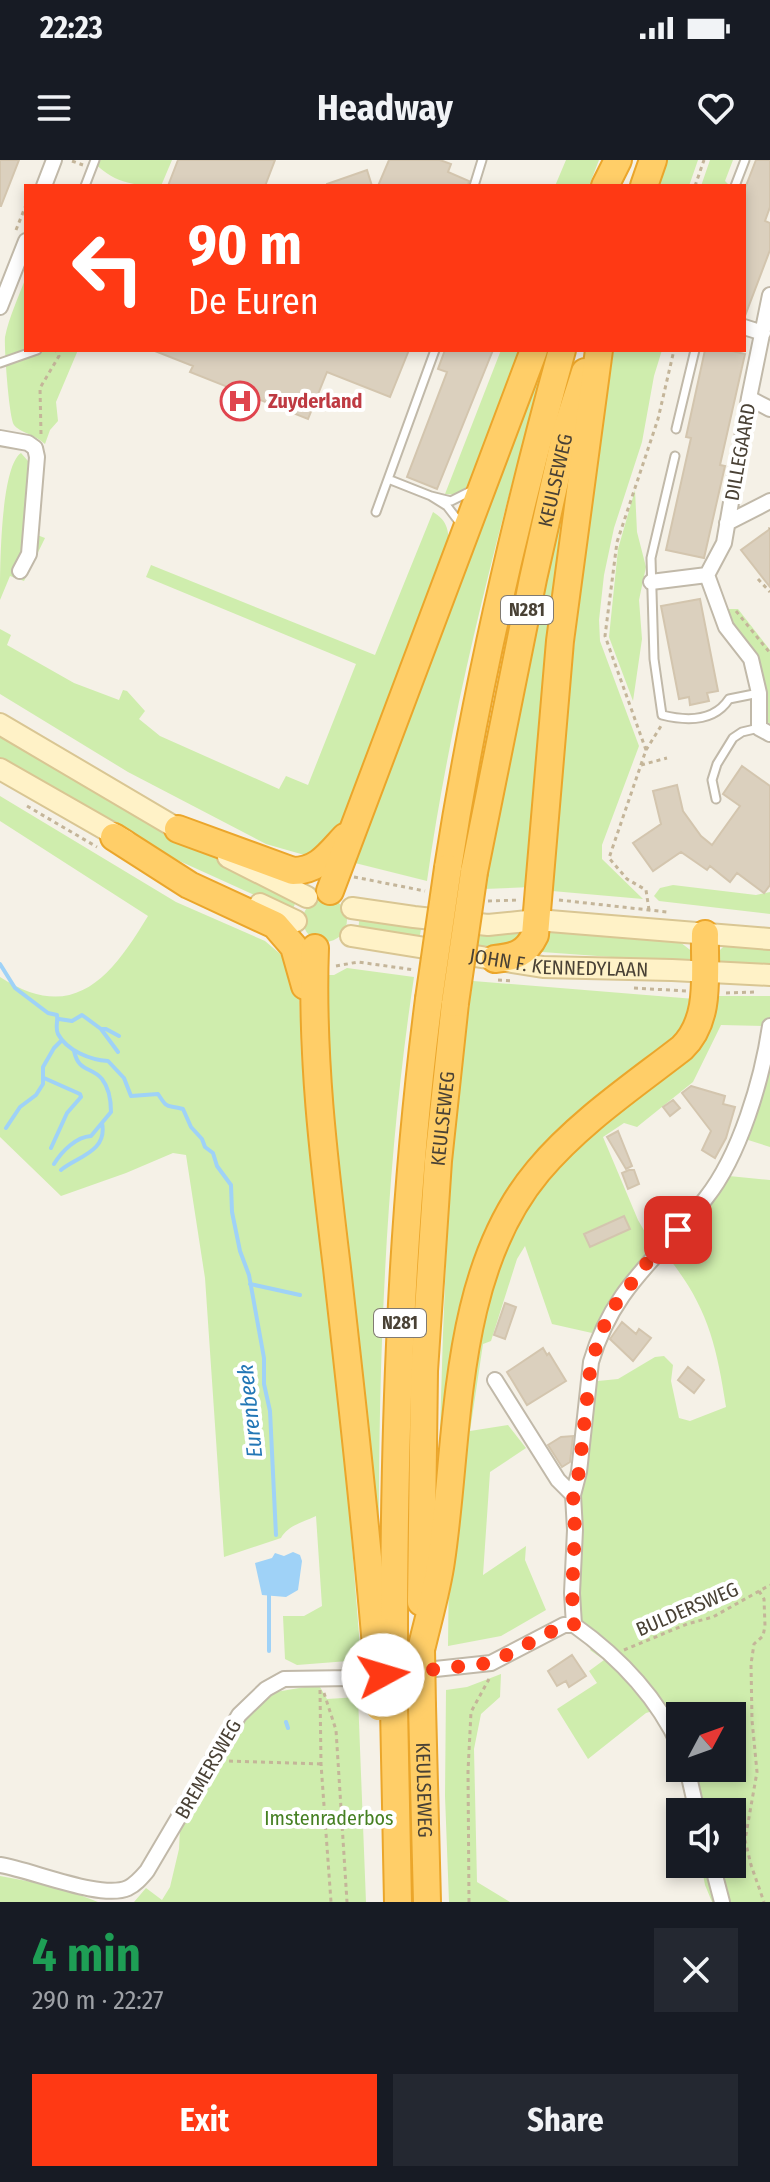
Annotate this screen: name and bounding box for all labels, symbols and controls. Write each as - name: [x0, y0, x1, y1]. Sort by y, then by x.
- text: 22:23: [40, 10, 103, 46]
- icon: menu: [32, 86, 76, 130]
- text: Headway: [317, 86, 453, 130]
- icon: heart: [694, 86, 738, 130]
- text: 90 m: [188, 212, 302, 279]
- icon: left: [56, 216, 160, 320]
- text: De Euren: [188, 280, 319, 324]
- hospital icon: Zuyderland: [219, 380, 261, 422]
- place label: Zuyderland: [268, 389, 362, 413]
- street label: DILLEGAARD: [720, 401, 760, 503]
- street label: KEULSEWEG: [533, 431, 577, 529]
- road number: N281: [501, 596, 553, 624]
- street label: JOHN F. KENNEDYLAAN: [468, 943, 649, 981]
- street label: KEULSEWEG: [426, 1070, 460, 1167]
- pin: [644, 1196, 712, 1264]
- icon: arrive: [656, 1208, 700, 1252]
- road number: N281: [374, 1309, 426, 1337]
- water label: Eurenbeek: [232, 1363, 268, 1459]
- street label: BULDERSWEG: [632, 1577, 742, 1641]
- position arrow: [341, 1633, 425, 1717]
- north arrow: [666, 1702, 746, 1782]
- map controls: [666, 1702, 746, 1878]
- street label: BREMERSWEG: [170, 1715, 246, 1823]
- street label: KEULSEWEG: [411, 1742, 437, 1838]
- button: sound: [666, 1798, 746, 1878]
- park label: Imstenraderbos: [264, 1806, 394, 1830]
- text: 4 min: [32, 1926, 141, 1984]
- button: close: [654, 1928, 738, 2012]
- text: 290 m · 22:27: [32, 1985, 164, 2016]
- button: Exit: [32, 2074, 377, 2166]
- button: Share: [393, 2074, 738, 2166]

